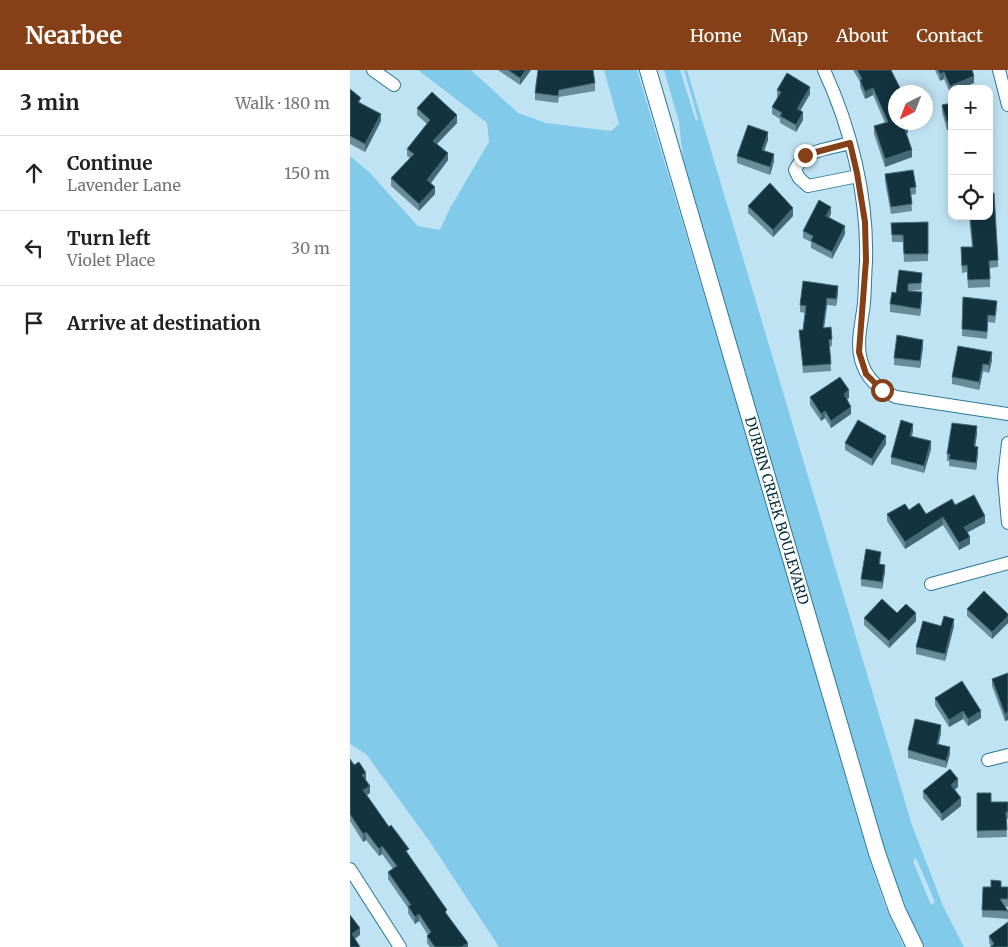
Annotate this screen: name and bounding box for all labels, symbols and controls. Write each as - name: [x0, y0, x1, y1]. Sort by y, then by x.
- text: Nearbee: [25, 20, 122, 51]
- text: Home: [690, 24, 742, 47]
- text: Map: [770, 24, 808, 47]
- text: About: [836, 24, 888, 47]
- text: Contact: [916, 24, 983, 47]
- north arrow: [888, 85, 933, 130]
- map controls: [948, 85, 993, 220]
- button: +: [948, 85, 993, 130]
- text: 3 min: [20, 89, 79, 116]
- text: Walk · 180 m: [235, 93, 330, 113]
- button: −: [948, 130, 993, 175]
- route end: [794, 144, 817, 167]
- text: Continue: [67, 151, 153, 175]
- icon: ahead: [20, 159, 48, 187]
- text: 150 m: [284, 163, 330, 183]
- text: Lavender Lane: [67, 175, 181, 195]
- button: locate: [948, 175, 993, 220]
- text: Turn left: [67, 226, 151, 250]
- icon: left: [20, 234, 48, 262]
- text: 30 m: [291, 238, 330, 258]
- text: Violet Place: [67, 250, 155, 270]
- icon: arrive: [20, 309, 48, 337]
- text: Arrive at destination: [67, 311, 261, 335]
- route start: [871, 379, 894, 402]
- street label: DURBIN CREEK BOULEVARD: [741, 414, 813, 607]

